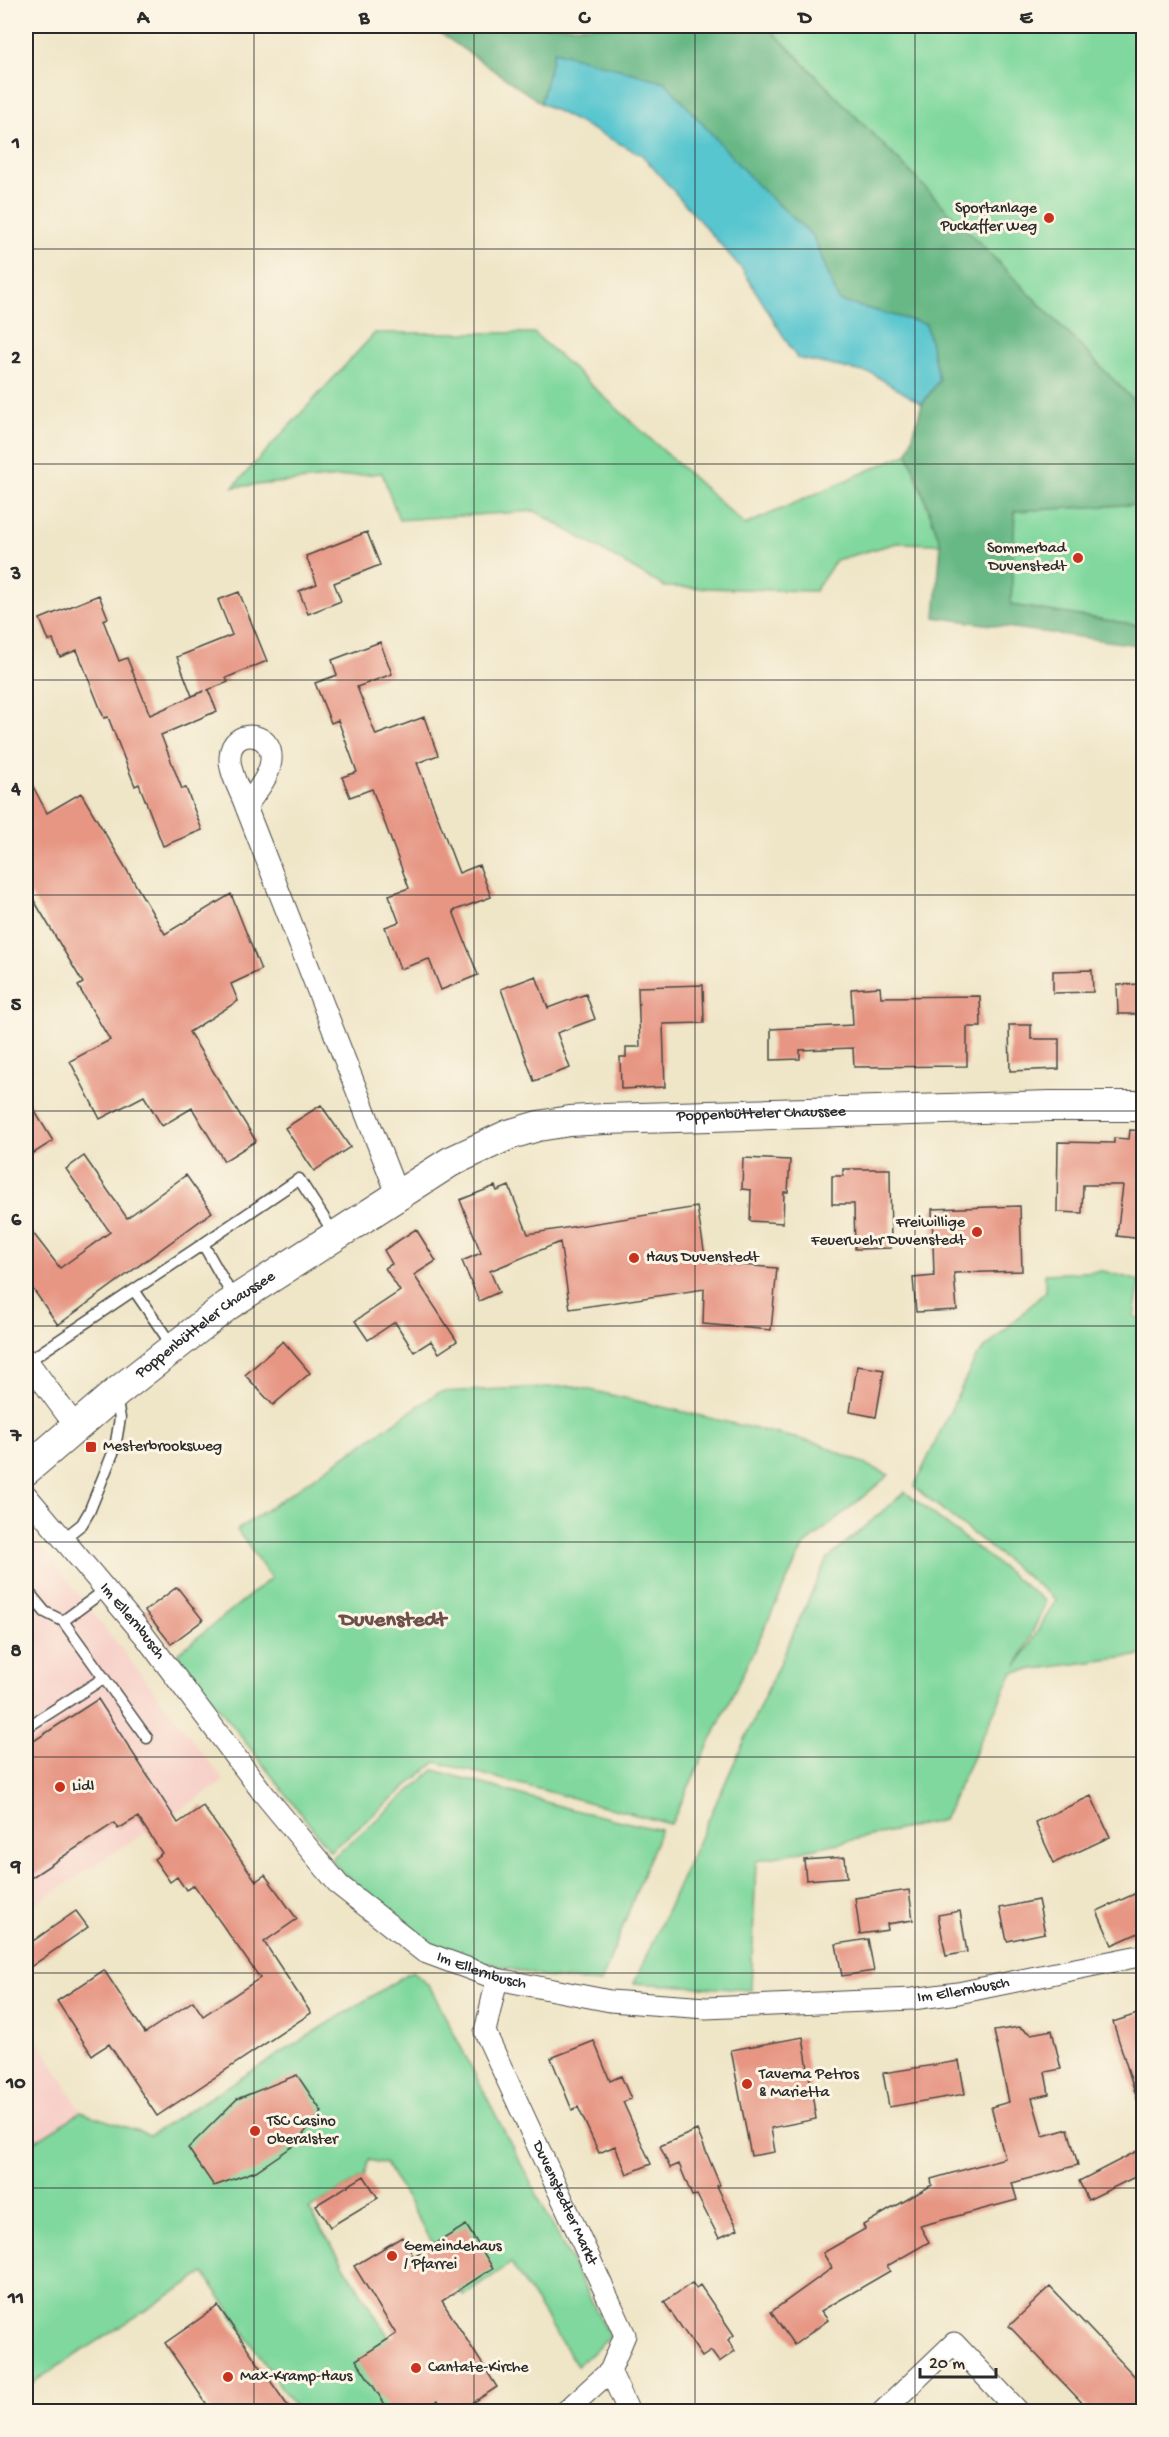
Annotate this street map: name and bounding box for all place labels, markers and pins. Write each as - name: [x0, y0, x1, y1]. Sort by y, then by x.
- place label: Sportanlage Puckaffer Weg: [940, 200, 1038, 237]
- marker: Sportanlage Puckaffer Weg: [1042, 211, 1056, 225]
- place label: Sommerbad Duvenstedt: [987, 540, 1068, 577]
- marker: Sommerbad Duvenstedt: [1071, 551, 1085, 565]
- place label: Freiwillige Feuerwehr Duvenstedt: [810, 1214, 966, 1251]
- marker: Freiwillige Feuerwehr Duvenstedt: [970, 1225, 984, 1239]
- place label: Haus Duvenstedt: [646, 1249, 760, 1268]
- marker: Haus Duvenstedt: [627, 1251, 641, 1265]
- place label: Mesterbrooksweg: [103, 1438, 222, 1457]
- marker: Mesterbrooksweg: [84, 1440, 98, 1454]
- place label: Lidl: [72, 1778, 94, 1797]
- marker: Lidl: [53, 1780, 67, 1794]
- place label: Taverna Petros & Marietta: [758, 2066, 860, 2103]
- marker: Taverna Petros & Marietta: [740, 2077, 754, 2091]
- place label: TSC Casino Oberalster: [266, 2113, 339, 2150]
- marker: TSC Casino Oberalster: [248, 2124, 262, 2138]
- place label: Gemeindehaus / Pfarrei: [404, 2238, 503, 2275]
- marker: Gemeindehaus / Pfarrei: [385, 2249, 399, 2263]
- place label: Cantate-Kirche: [428, 2359, 529, 2378]
- marker: Cantate-Kirche: [409, 2361, 423, 2375]
- place label: Max-Kramp-Haus: [240, 2368, 354, 2387]
- marker: Max-Kramp-Haus: [221, 2370, 235, 2384]

